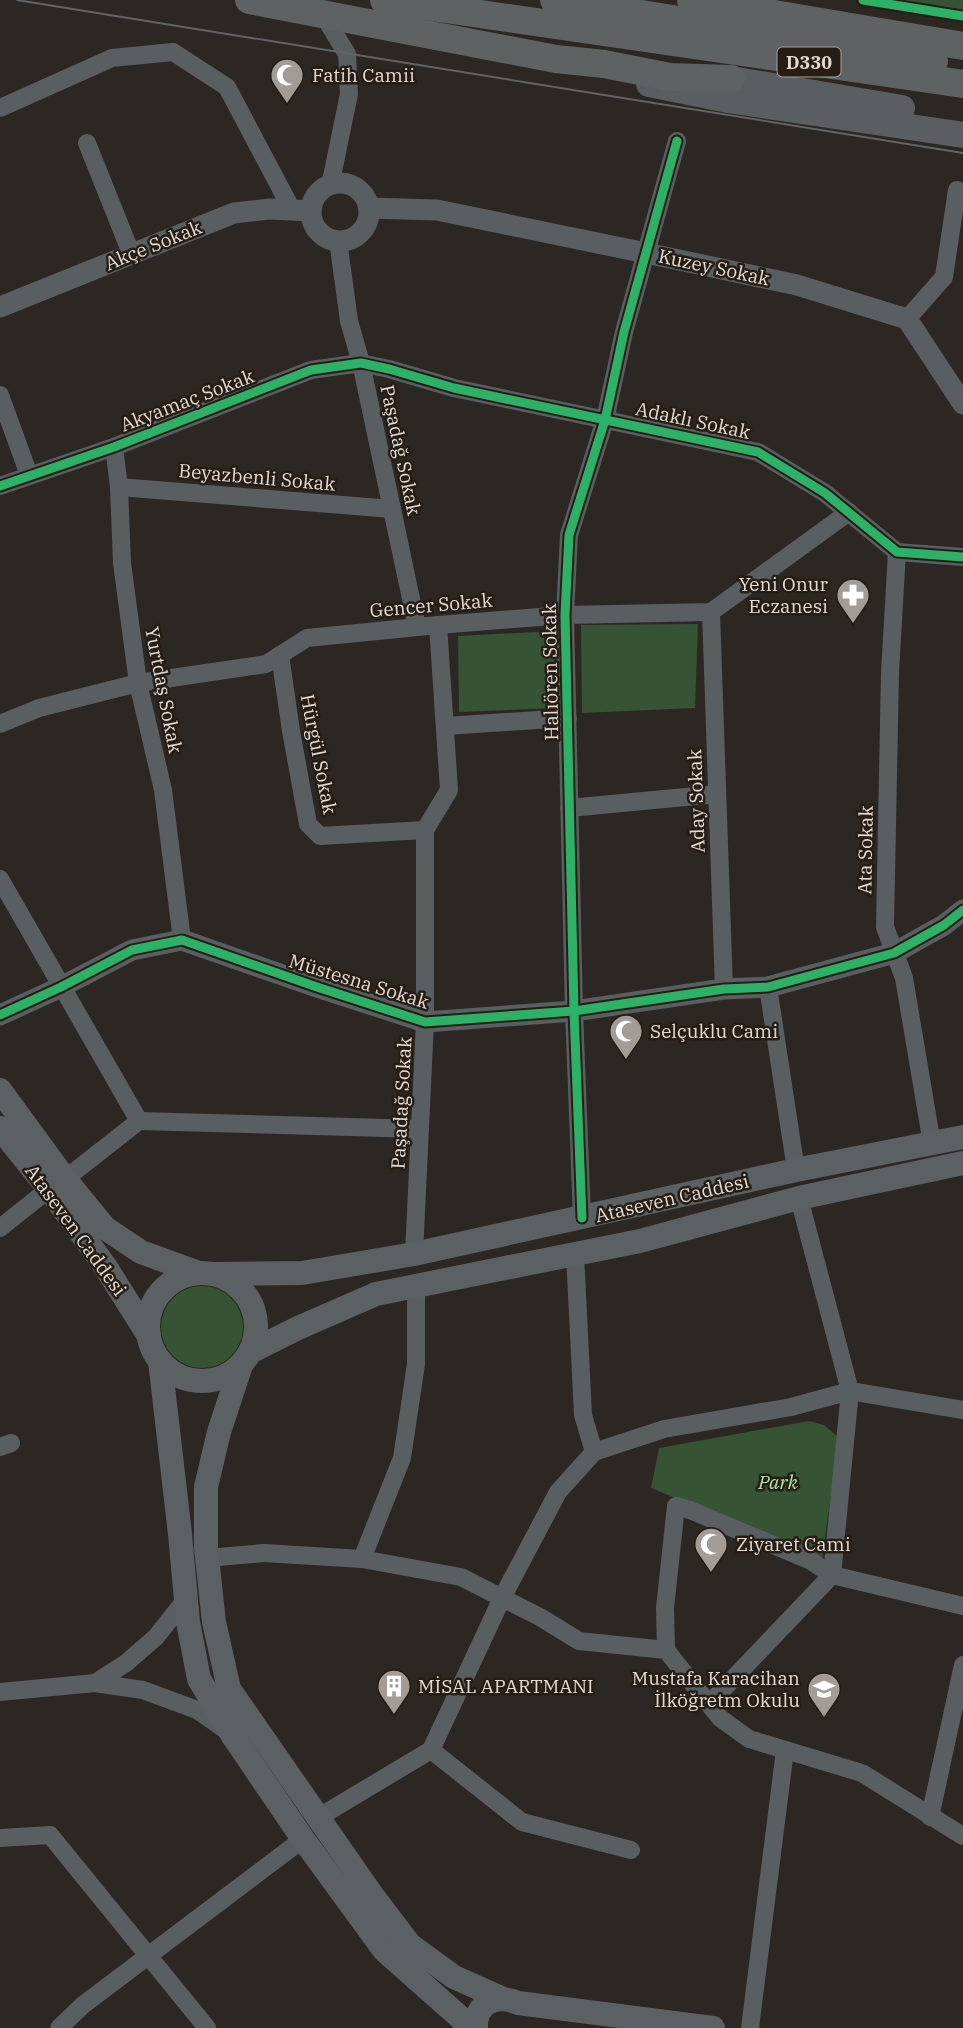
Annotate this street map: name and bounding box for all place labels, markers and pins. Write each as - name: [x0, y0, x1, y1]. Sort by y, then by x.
- mosque icon: Fatih Camii: [268, 56, 306, 105]
- place label: Fatih Camii: [312, 63, 415, 87]
- place label: Yeni Onur Eczanesi: [739, 572, 829, 618]
- pharmacy icon: Yeni Onur Eczanesi: [834, 576, 872, 625]
- mosque icon: Selçuklu Cami: [607, 1012, 645, 1061]
- place label: Selçuklu Cami: [650, 1019, 778, 1043]
- mosque icon: Ziyaret Cami: [692, 1525, 730, 1574]
- place label: Ziyaret Cami: [736, 1532, 851, 1556]
- place label: Mustafa Karacihan İlköğretm Okulu: [632, 1666, 800, 1712]
- building icon: MİSAL APARTMANI: [375, 1667, 413, 1716]
- school or university icon: Mustafa Karacihan İlköğretm Okulu: [805, 1670, 843, 1719]
- place label: MİSAL APARTMANI: [418, 1674, 594, 1698]

